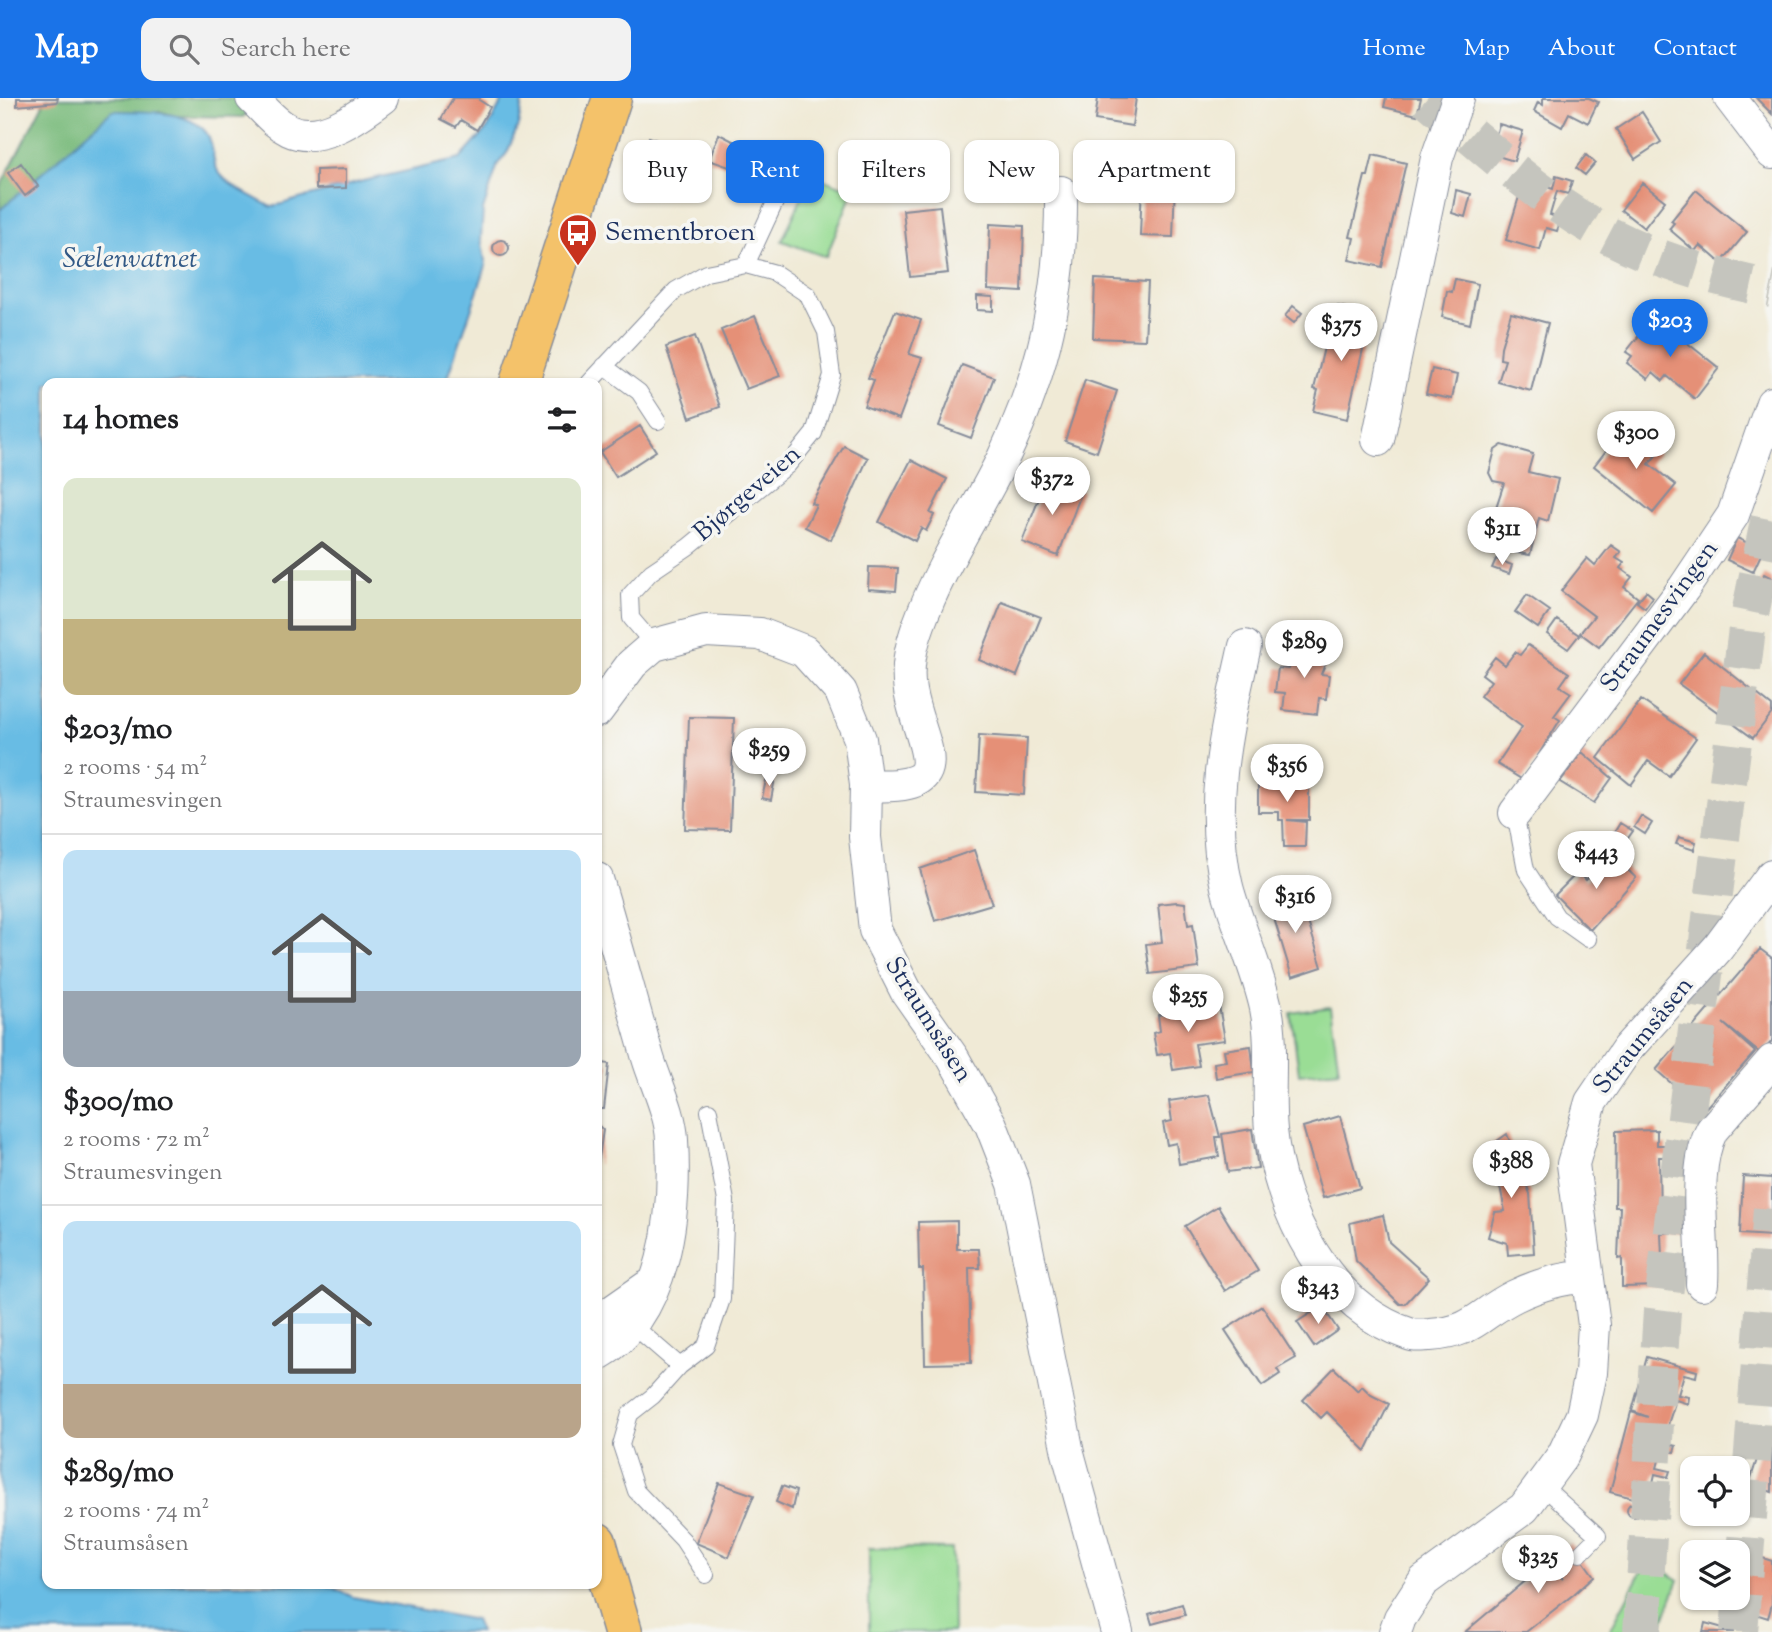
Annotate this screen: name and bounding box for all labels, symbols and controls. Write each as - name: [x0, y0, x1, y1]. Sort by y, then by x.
- search box: [141, 18, 631, 81]
- text: Map: [35, 25, 99, 73]
- icon: search: [165, 30, 203, 68]
- text: Search here: [221, 31, 351, 68]
- text: Home: [1363, 32, 1426, 66]
- text: Map: [1464, 32, 1510, 66]
- text: About: [1548, 32, 1615, 66]
- text: Contact: [1653, 32, 1737, 66]
- chip: Buy: [623, 140, 712, 203]
- chip: Rent: [726, 140, 824, 203]
- chip: Filters: [838, 140, 950, 203]
- chip: New: [964, 140, 1059, 203]
- chip: Apartment: [1073, 140, 1235, 203]
- bus stop icon: Sementbroen: [557, 212, 599, 267]
- place label: Sementbroen: [605, 215, 755, 252]
- water label: Sælenvatnet: [62, 240, 198, 280]
- pin: $203: [1629, 300, 1711, 359]
- pin: $375: [1300, 303, 1382, 363]
- text: $203: [1648, 305, 1692, 338]
- text: $375: [1321, 309, 1361, 342]
- text: 14 homes: [63, 399, 179, 442]
- icon: filters: [543, 401, 581, 439]
- pin: $300: [1595, 412, 1677, 471]
- text: $300: [1613, 417, 1659, 450]
- street label: Bjørgeveien: [686, 437, 810, 551]
- pin: $372: [1011, 458, 1093, 517]
- text: $372: [1030, 463, 1074, 496]
- pin: $311: [1461, 508, 1543, 567]
- text: $311: [1483, 513, 1521, 546]
- icon: home: [259, 523, 385, 649]
- street label: Straumesvingen: [1592, 533, 1728, 701]
- pin: $289: [1263, 620, 1345, 680]
- text: $289: [1281, 626, 1327, 659]
- text: $203/mo: [63, 709, 172, 752]
- pin: $259: [728, 728, 810, 788]
- text: $259: [748, 734, 790, 767]
- pin: $356: [1246, 744, 1328, 804]
- text: $356: [1267, 750, 1307, 783]
- text: 2 rooms · 54 m²: [63, 752, 207, 785]
- text: Straumesvingen: [63, 785, 223, 818]
- pin: $443: [1555, 832, 1637, 891]
- text: $443: [1574, 837, 1618, 870]
- pin: $316: [1254, 876, 1336, 935]
- text: $316: [1275, 881, 1315, 914]
- icon: home: [259, 895, 385, 1021]
- street label: Straumsåsen: [875, 950, 981, 1090]
- street label: Straumsåsen: [1585, 969, 1703, 1103]
- pin: $255: [1147, 974, 1229, 1034]
- text: $255: [1169, 980, 1207, 1013]
- text: $300/mo: [63, 1081, 173, 1124]
- text: 2 rooms · 72 m²: [63, 1124, 210, 1157]
- pin: $388: [1470, 1140, 1552, 1200]
- text: $388: [1489, 1146, 1533, 1179]
- text: Straumesvingen: [63, 1157, 223, 1190]
- icon: home: [259, 1266, 385, 1392]
- pin: $343: [1277, 1266, 1359, 1326]
- text: $343: [1297, 1272, 1339, 1305]
- text: $289/mo: [63, 1452, 174, 1495]
- map controls: [1680, 1456, 1750, 1610]
- button: locate: [1680, 1456, 1750, 1526]
- text: 2 rooms · 74 m²: [63, 1495, 209, 1528]
- text: Straumsåsen: [63, 1528, 189, 1561]
- pin: $325: [1497, 1536, 1579, 1595]
- button: layers: [1680, 1540, 1750, 1610]
- text: $325: [1518, 1541, 1558, 1574]

